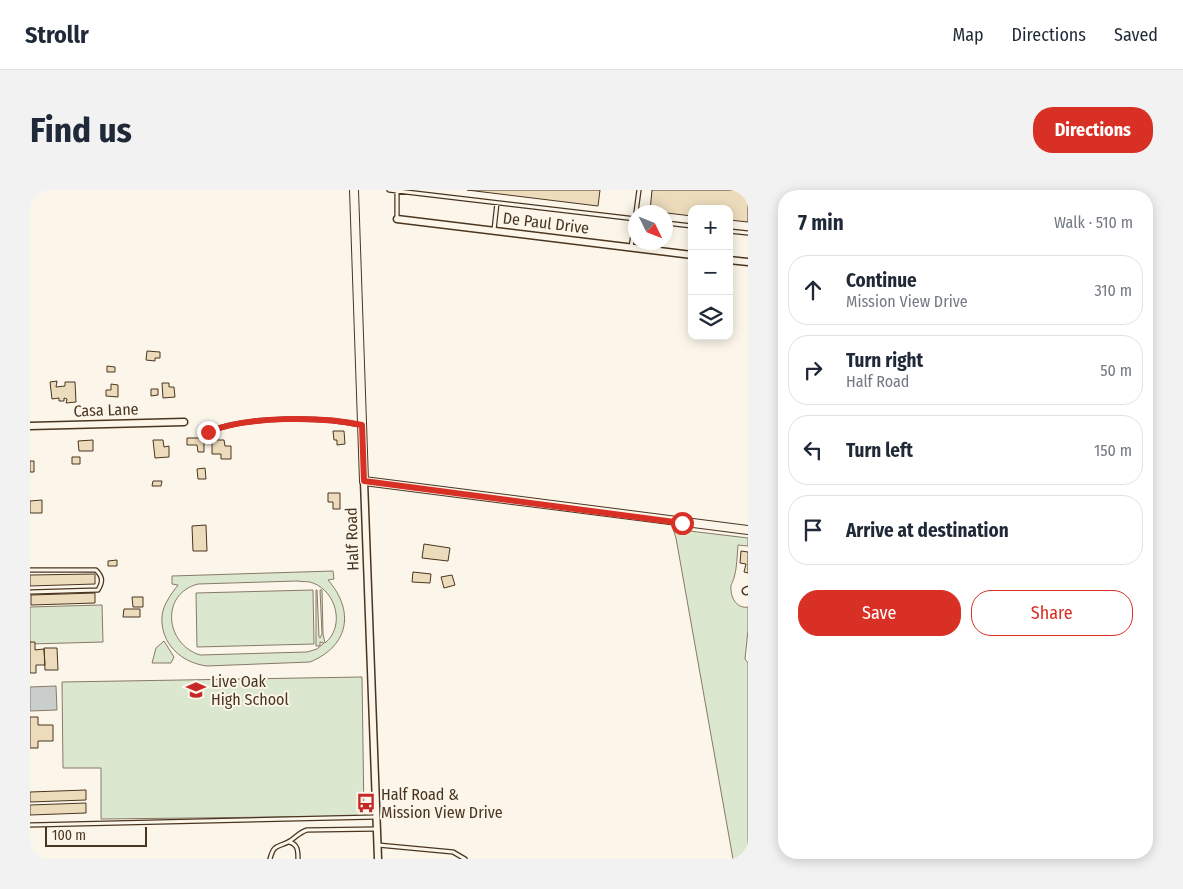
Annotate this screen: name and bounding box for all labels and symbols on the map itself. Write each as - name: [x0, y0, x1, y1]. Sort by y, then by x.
- north arrow: [628, 205, 673, 250]
- street label: De Paul Drive: [502, 208, 590, 238]
- street label: Casa Lane: [73, 399, 139, 421]
- route end: [197, 421, 220, 444]
- street label: Half Road: [341, 507, 363, 571]
- route start: [671, 512, 694, 535]
- place label: Live Oak High School: [211, 672, 289, 709]
- school or university icon: Live Oak High School: [185, 679, 207, 701]
- place label: Half Road & Mission View Drive: [381, 785, 503, 822]
- bus stop icon: Half Road & Mission View Drive: [355, 792, 377, 814]
- scale bar: [45, 824, 148, 847]

